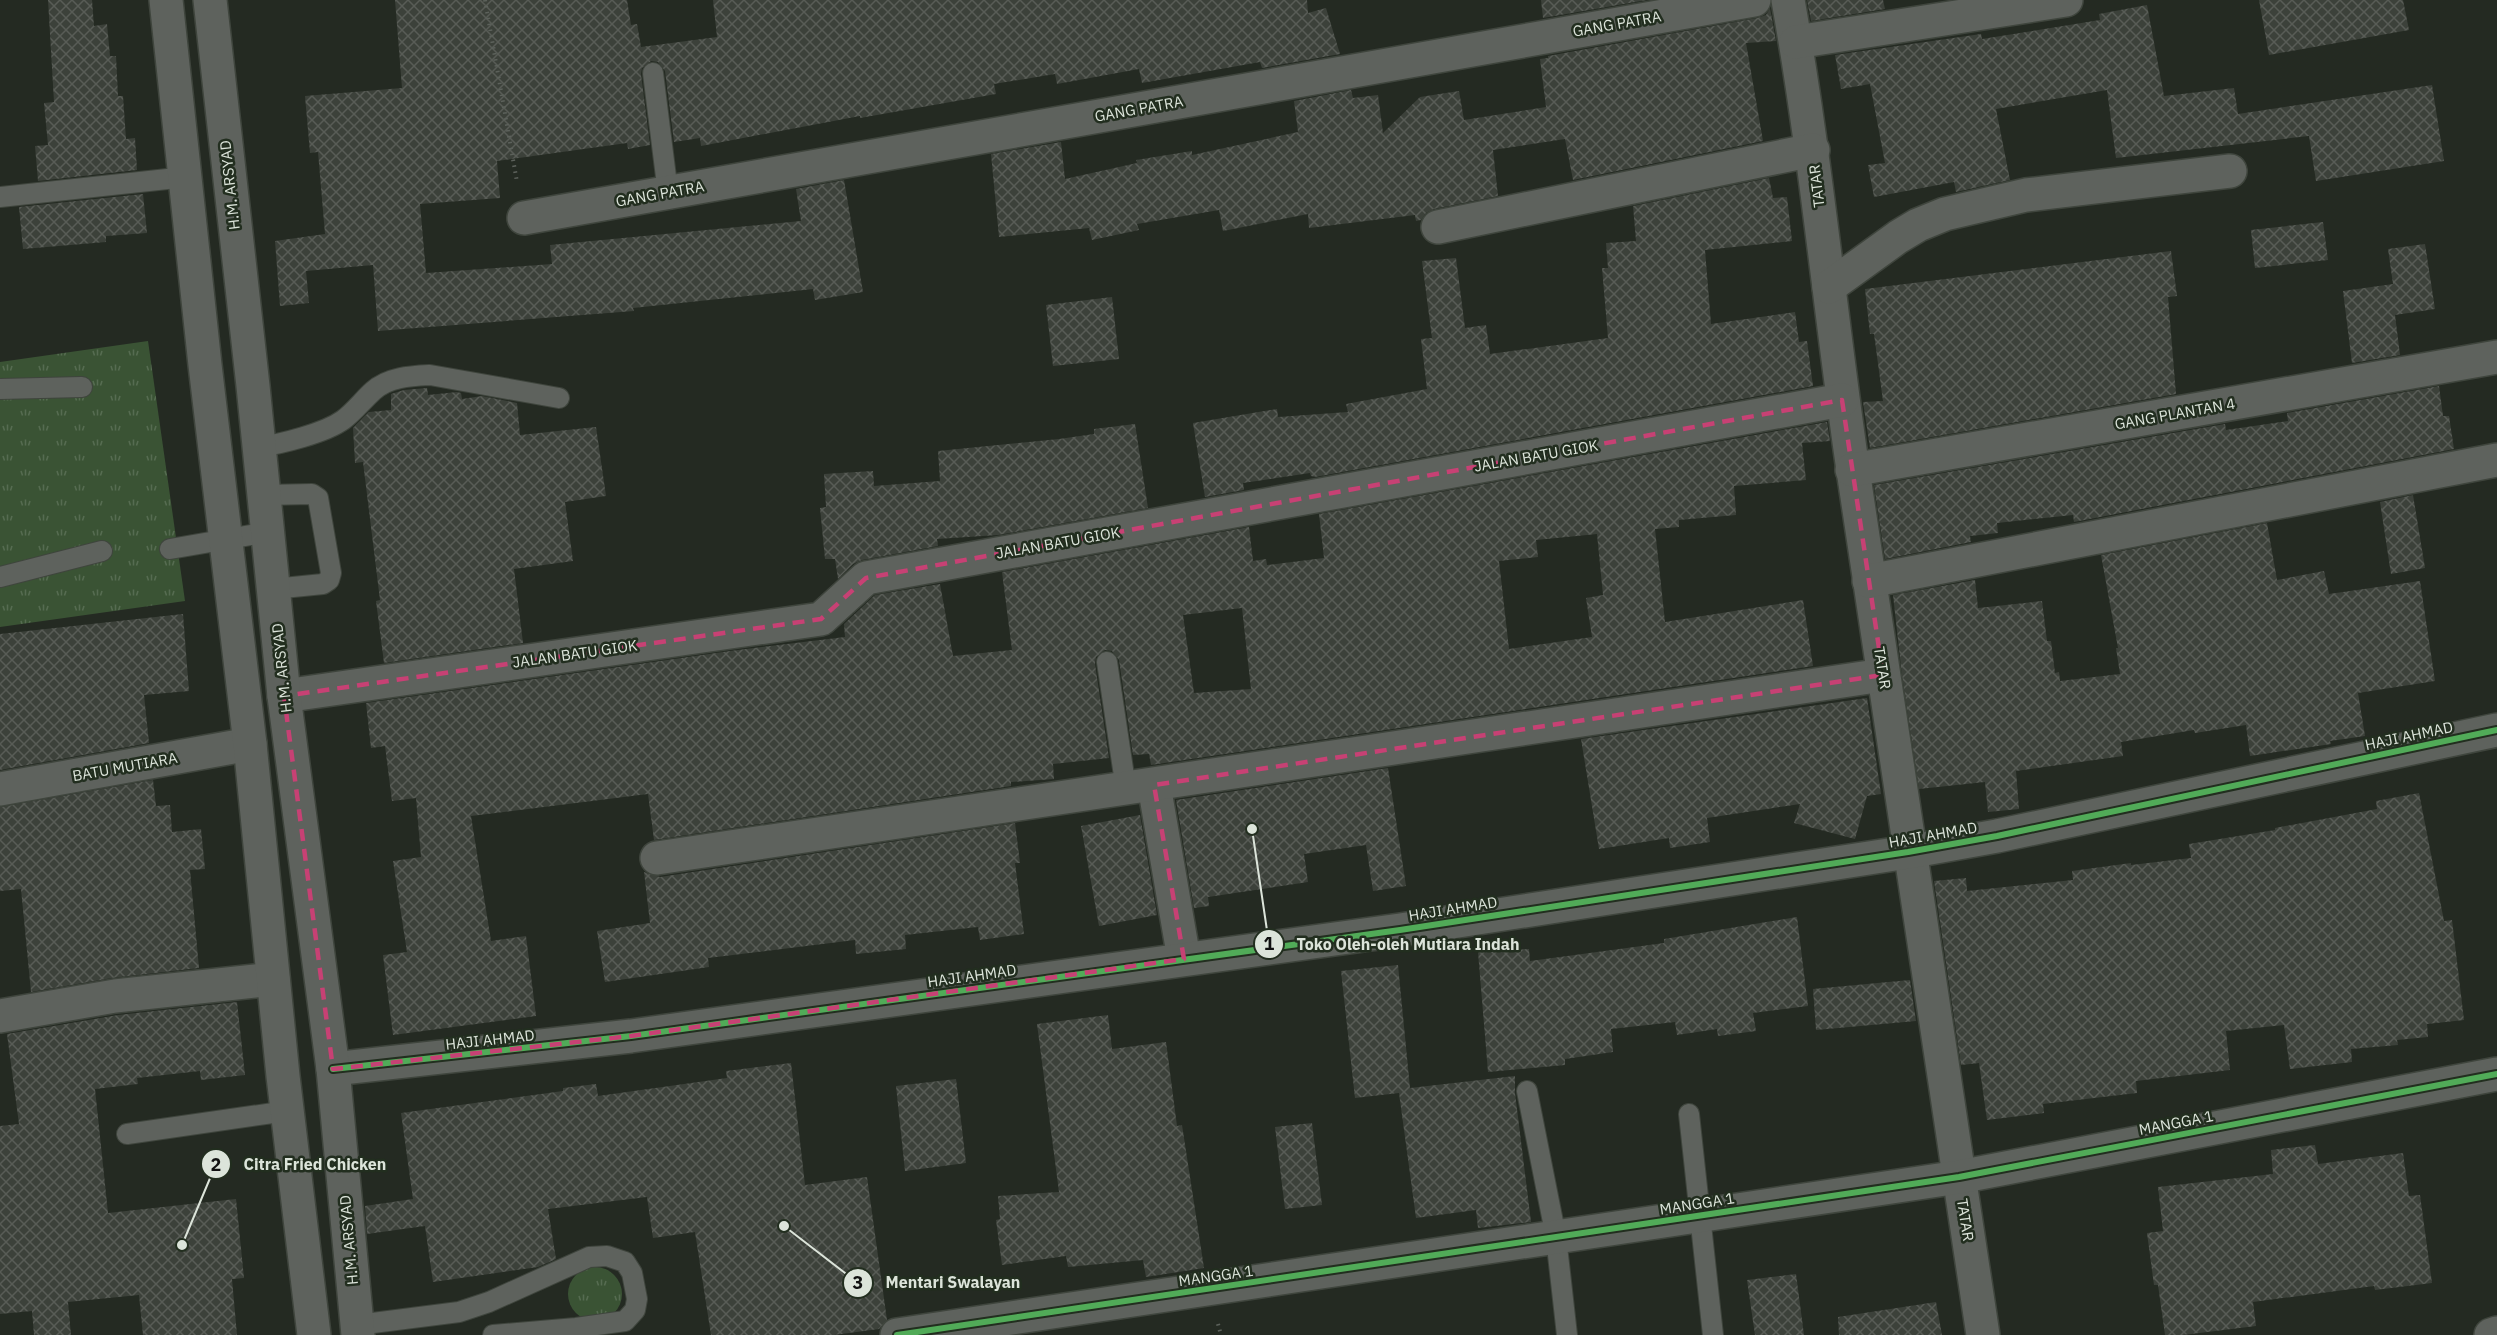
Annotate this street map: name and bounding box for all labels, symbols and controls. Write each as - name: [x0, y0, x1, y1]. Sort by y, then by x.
- street label: GANG PATRA: [1571, 6, 1663, 41]
- street label: GANG PATRA: [1093, 91, 1185, 126]
- street label: H.M. ARSYAD: [215, 139, 244, 231]
- street label: TATAR: [1804, 164, 1829, 209]
- street label: GANG PATRA: [614, 176, 706, 211]
- street label: GANG PLANTAN 4: [2113, 394, 2237, 433]
- street label: JALAN BATU GIOK: [1472, 435, 1600, 476]
- street label: JALAN BATU GIOK: [994, 522, 1122, 563]
- street label: H.M. ARSYAD: [267, 622, 296, 714]
- street label: JALAN BATU GIOK: [511, 635, 639, 672]
- street label: TATAR: [1870, 645, 1895, 691]
- street label: HAJI AHMAD: [2363, 717, 2455, 754]
- street label: BATU MUTIARA: [71, 748, 179, 785]
- street label: HAJI AHMAD: [1887, 817, 1979, 852]
- street label: HAJI AHMAD: [1407, 892, 1499, 925]
- callout: Toko Oleh-oleh Mutiara Indah: [1254, 927, 1531, 961]
- text: 1: [1264, 932, 1275, 955]
- text: Toko Oleh-oleh Mutiara Indah: [1297, 934, 1519, 954]
- street label: HAJI AHMAD: [926, 960, 1018, 991]
- street label: HAJI AHMAD: [444, 1025, 535, 1054]
- street label: MANGGA 1: [2137, 1106, 2215, 1139]
- callout: Citra Fried Chicken: [201, 1147, 398, 1181]
- text: 2: [211, 1153, 221, 1176]
- text: Citra Fried Chicken: [244, 1154, 386, 1174]
- street label: MANGGA 1: [1658, 1188, 1736, 1219]
- street label: H.M. ARSYAD: [335, 1194, 362, 1286]
- street label: TATAR: [1953, 1197, 1978, 1243]
- street label: MANGGA 1: [1177, 1261, 1255, 1290]
- callout: Mentari Swalayan: [843, 1266, 1032, 1300]
- text: 3: [853, 1271, 863, 1294]
- text: Mentari Swalayan: [886, 1272, 1020, 1292]

